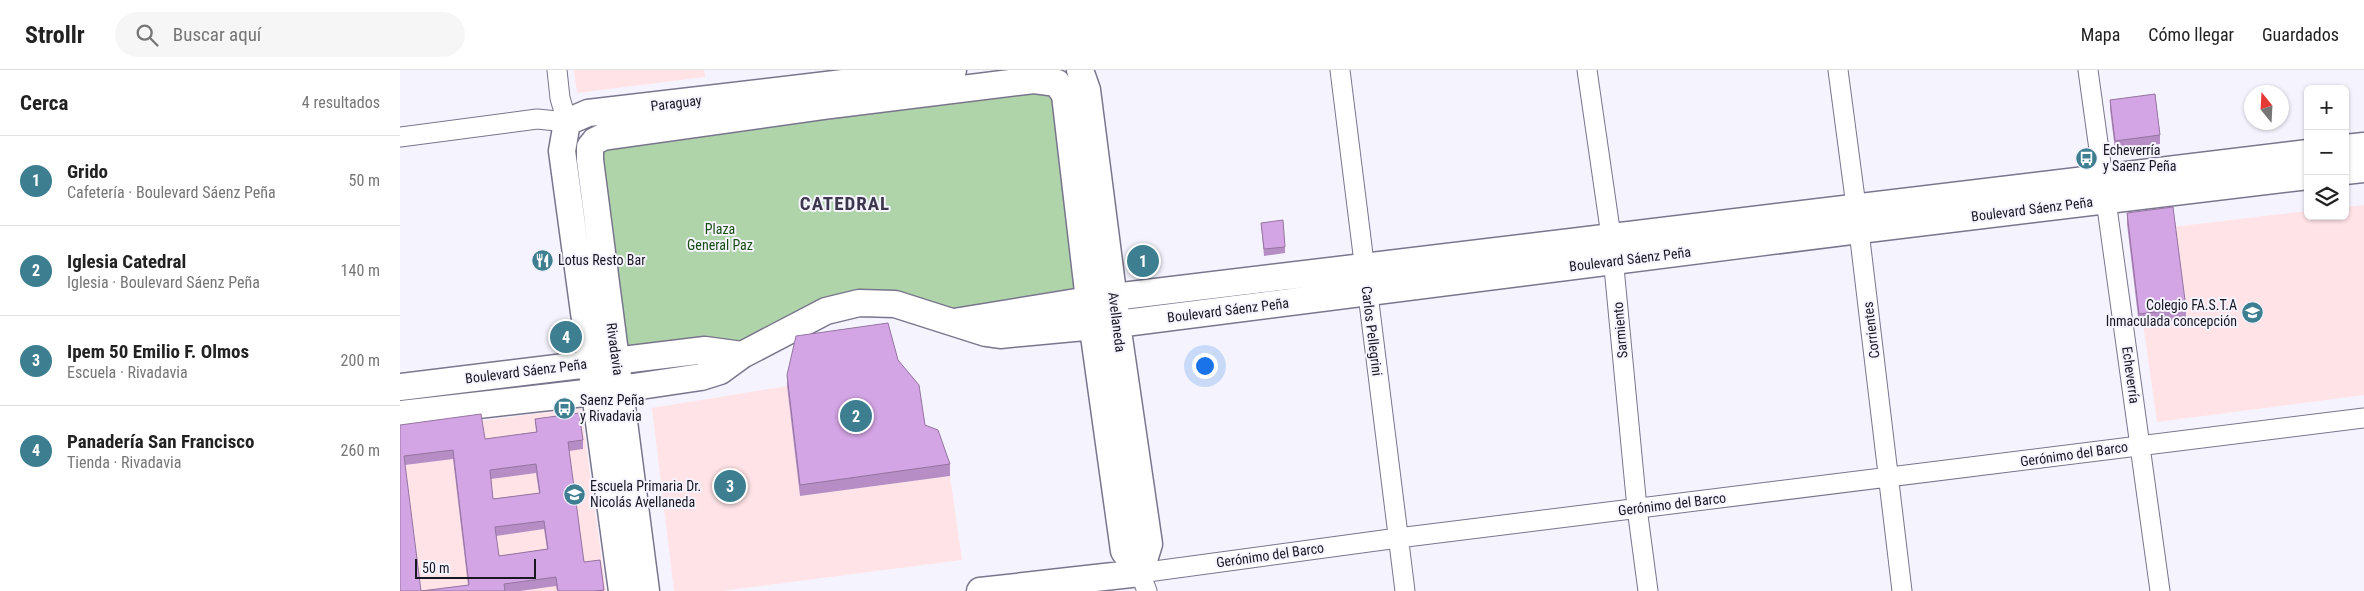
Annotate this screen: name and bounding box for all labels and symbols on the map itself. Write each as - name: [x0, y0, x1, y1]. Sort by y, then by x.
- north arrow: [2244, 85, 2289, 130]
- street label: Paraguay: [650, 92, 703, 114]
- place label: Echeverría y Saenz Peña: [2103, 142, 2176, 174]
- bus stop icon: Echeverría y Saenz Peña: [2075, 146, 2099, 170]
- district label: CATEDRAL: [800, 192, 890, 215]
- street label: Boulevard Sáenz Peña: [1970, 194, 2094, 224]
- park label: Plaza General Paz: [687, 221, 753, 253]
- pin: 1: [1127, 242, 1159, 280]
- street label: Boulevard Sáenz Peña: [1568, 244, 1692, 274]
- restaurant icon: Lotus Resto Bar: [530, 248, 554, 272]
- place label: Lotus Resto Bar: [558, 252, 645, 268]
- street label: Carlos Pellegrini: [1359, 285, 1385, 377]
- street label: Avellaneda: [1105, 291, 1129, 353]
- street label: Boulevard Sáenz Peña: [1166, 295, 1290, 325]
- place label: Colegio FA.S.T.A Inmaculada concepción: [2106, 297, 2237, 329]
- street label: Sarmiento: [1610, 301, 1630, 359]
- street label: Corrientes: [1860, 301, 1882, 359]
- school or university icon: Colegio FA.S.T.A Inmaculada concepción: [2241, 301, 2265, 325]
- pin: 4: [550, 318, 582, 356]
- street label: Rivadavia: [603, 322, 627, 376]
- street label: Echeverría: [2119, 345, 2143, 405]
- your location: [1192, 353, 1218, 379]
- street label: Boulevard Sáenz Peña: [464, 356, 588, 386]
- place label: Saenz Peña y Rivadavia: [580, 392, 644, 424]
- bus stop icon: Saenz Peña y Rivadavia: [552, 396, 576, 420]
- pin: 2: [840, 397, 872, 435]
- street label: Gerónimo del Barco: [2019, 439, 2129, 469]
- pin: 3: [714, 467, 746, 505]
- place label: Escuela Primaria Dr. Nicolás Avellaneda: [590, 478, 701, 510]
- school or university icon: Escuela Primaria Dr. Nicolás Avellaneda: [562, 482, 586, 506]
- street label: Gerónimo del Barco: [1617, 489, 1727, 519]
- street label: Gerónimo del Barco: [1215, 540, 1325, 570]
- scale bar: [415, 556, 536, 579]

